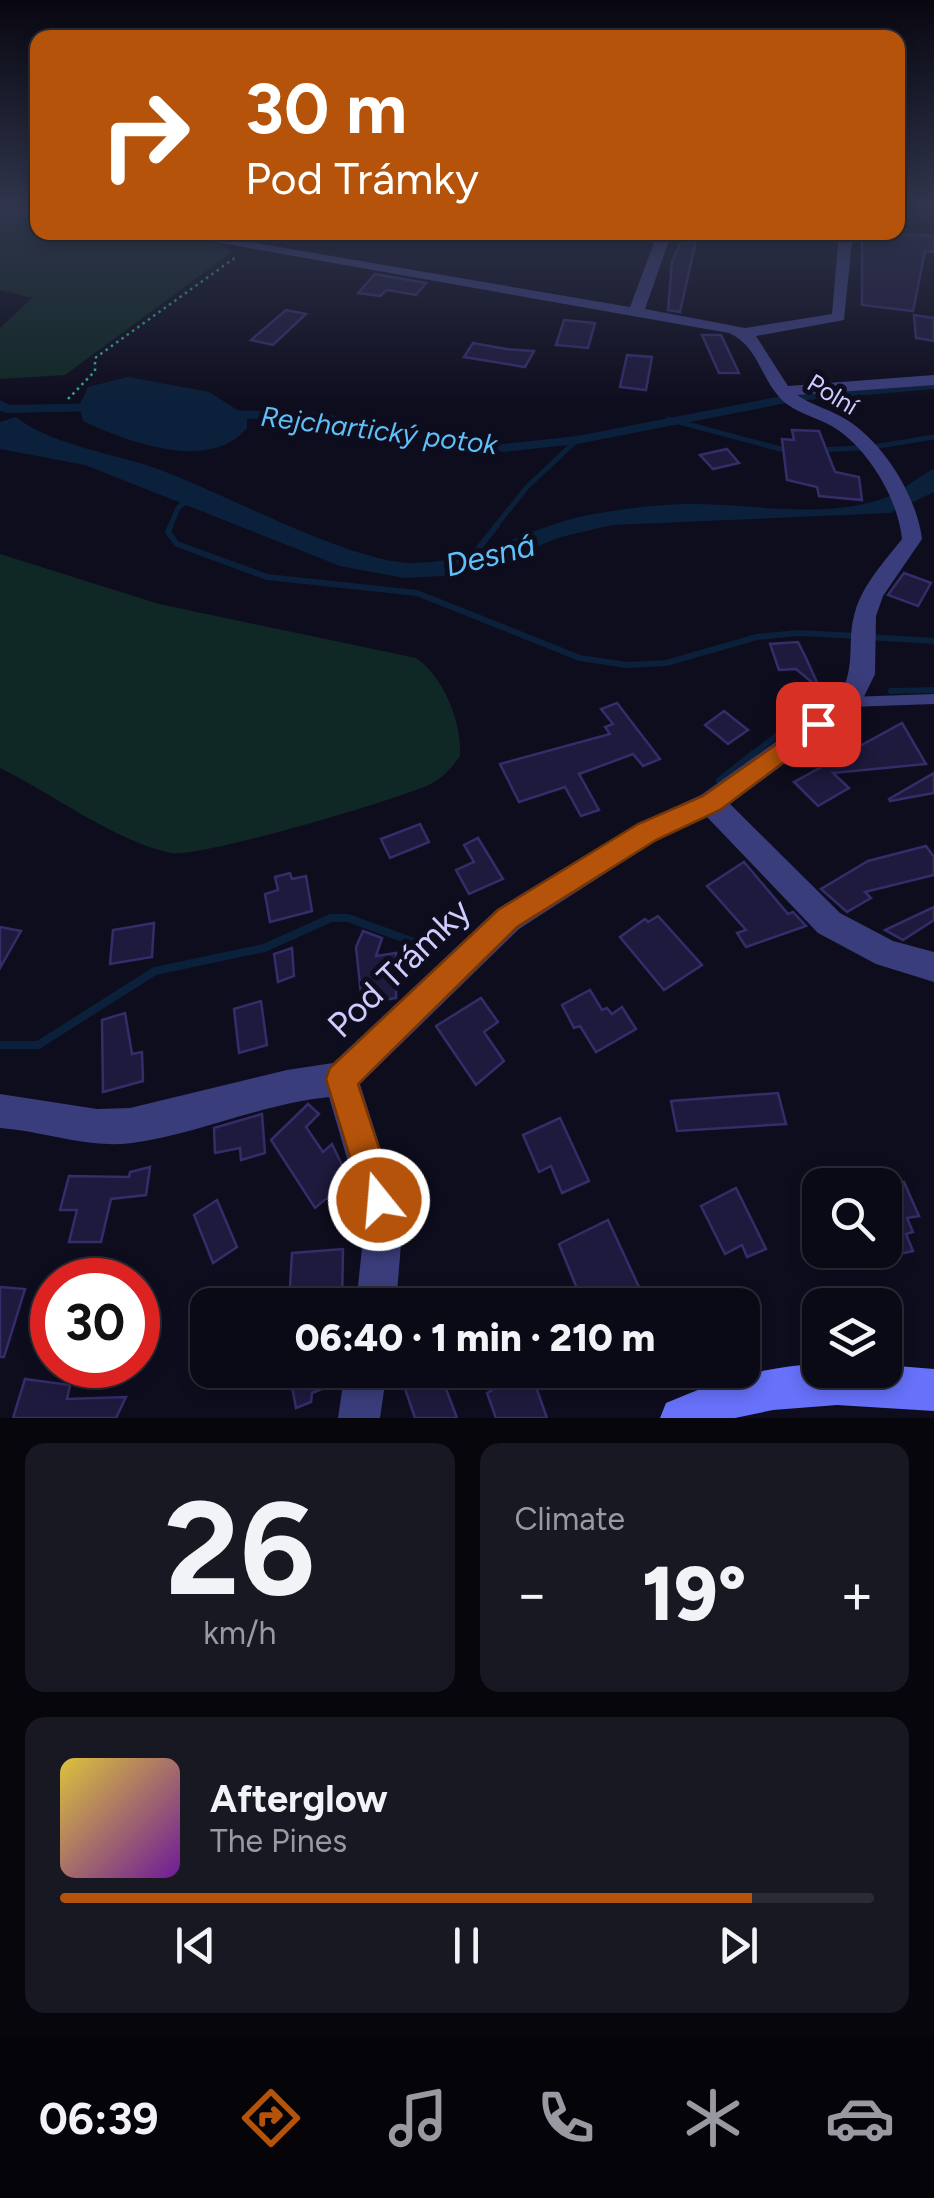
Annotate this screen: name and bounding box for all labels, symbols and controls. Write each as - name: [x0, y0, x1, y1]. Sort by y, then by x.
- text: 30 m: [245, 66, 407, 151]
- icon: right: [80, 70, 210, 200]
- text: Pod Trámky: [245, 151, 479, 205]
- street label: Polní: [802, 367, 865, 421]
- water label: Rejchartický potok: [259, 399, 501, 462]
- water label: Desná: [441, 526, 539, 584]
- pin: [776, 682, 861, 767]
- icon: arrive: [791, 697, 846, 752]
- street label: Pod Trámky: [319, 889, 479, 1046]
- position arrow: [327, 1148, 431, 1252]
- map controls: [802, 1168, 902, 1388]
- button: search: [802, 1168, 902, 1268]
- speed limit sign: 30: [30, 1258, 160, 1388]
- button: layers: [802, 1288, 902, 1388]
- text: 06:40 · 1 min · 210 m: [295, 1315, 655, 1361]
- text: 26: [164, 1471, 315, 1627]
- text: Climate: [515, 1500, 625, 1538]
- text: 19°: [642, 1549, 747, 1639]
- text: −: [515, 1561, 549, 1627]
- text: +: [840, 1561, 874, 1627]
- text: km/h: [203, 1614, 276, 1652]
- text: Afterglow: [210, 1776, 388, 1822]
- text: The Pines: [210, 1822, 347, 1860]
- icon: previous: [168, 1918, 223, 1973]
- icon: pause: [439, 1918, 494, 1973]
- icon: next: [711, 1918, 766, 1973]
- icon: directions: [236, 2083, 306, 2153]
- icon: music: [383, 2083, 453, 2153]
- icon: phone: [531, 2083, 601, 2153]
- icon: climate: [678, 2083, 748, 2153]
- icon: car: [825, 2083, 895, 2153]
- text: 06:39: [39, 2091, 159, 2145]

